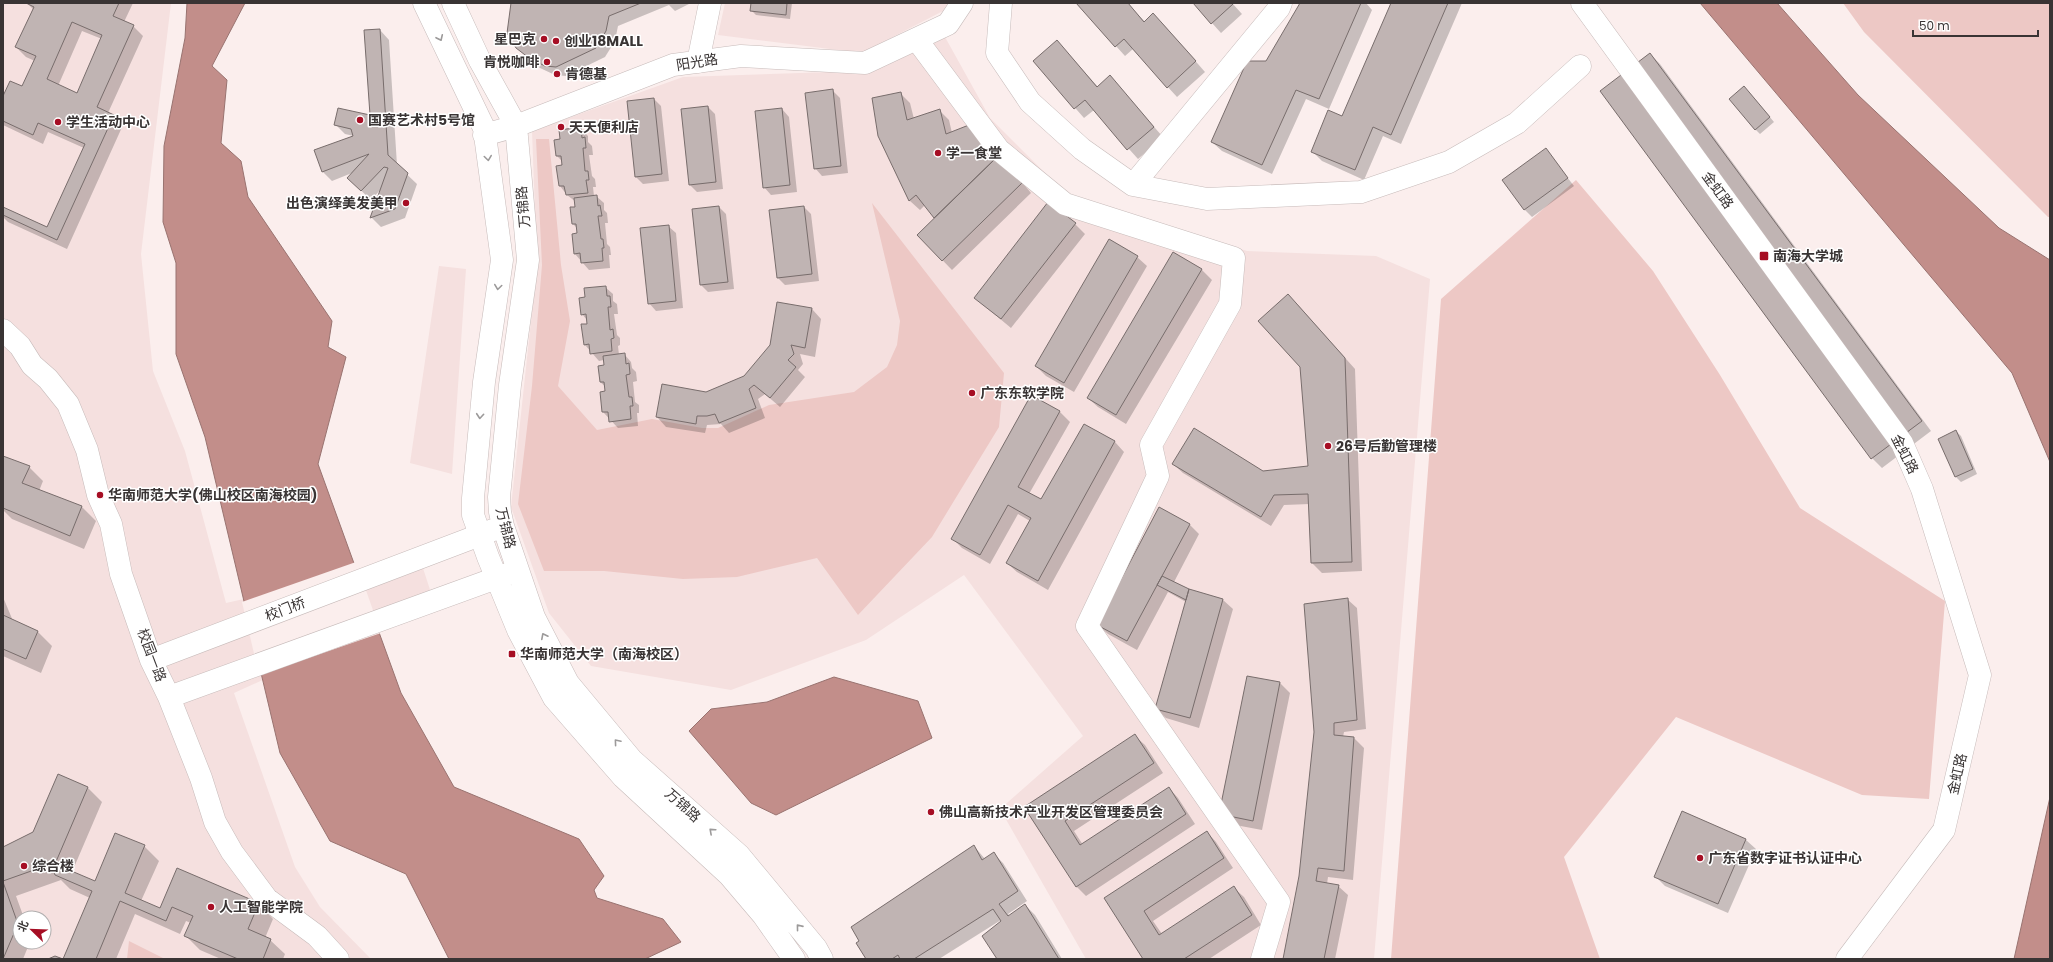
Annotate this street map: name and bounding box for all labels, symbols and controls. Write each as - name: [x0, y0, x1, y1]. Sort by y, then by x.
- scale bar: [1913, 12, 2038, 38]
- text: 50 m: [1919, 17, 1950, 34]
- place label: 星巴克: [494, 29, 536, 49]
- place label: 创业18MALL: [564, 31, 643, 51]
- marker: 星巴克: [539, 34, 549, 44]
- one-way arrow: [436, 35, 444, 42]
- marker: 创业18MALL: [551, 36, 561, 46]
- street label: 阳光路: [675, 49, 719, 75]
- place label: 肯悦咖啡: [483, 52, 540, 72]
- marker: 肯悦咖啡: [542, 57, 552, 67]
- place label: 肯德基: [565, 64, 607, 84]
- marker: 肯德基: [552, 69, 562, 79]
- place label: 国赛艺术村5号馆: [368, 110, 475, 130]
- place label: 学生活动中心: [66, 112, 150, 132]
- marker: 国赛艺术村5号馆: [355, 115, 365, 125]
- marker: 学生活动中心: [53, 117, 63, 127]
- place label: 天天便利店: [569, 117, 639, 137]
- marker: 天天便利店: [556, 122, 566, 132]
- place label: 学一食堂: [946, 143, 1002, 163]
- marker: 学一食堂: [933, 148, 943, 158]
- one-way arrow: [483, 155, 492, 161]
- street label: 金虹路: [1698, 167, 1738, 213]
- street label: 万锦路: [511, 185, 535, 229]
- place label: 出色演绎美发美甲: [286, 193, 398, 213]
- marker: 出色演绎美发美甲: [401, 198, 411, 208]
- place label: 南海大学城: [1773, 246, 1843, 266]
- marker: 南海大学城: [1758, 250, 1770, 262]
- one-way arrow: [494, 284, 503, 290]
- place label: 广东东软学院: [980, 383, 1064, 403]
- marker: 广东东软学院: [967, 388, 977, 398]
- one-way arrow: [476, 413, 485, 419]
- street label: 金虹路: [1887, 431, 1923, 477]
- place label: 26号后勤管理楼: [1336, 436, 1437, 456]
- marker: 26号后勤管理楼: [1323, 441, 1333, 451]
- place label: 华南师范大学(佛山校区南海校园): [108, 485, 317, 505]
- marker: 华南师范大学(佛山校区南海校园): [95, 490, 105, 500]
- street label: 万锦路: [491, 505, 521, 551]
- street label: 校门桥: [262, 592, 308, 626]
- street label: 校园一路: [133, 625, 171, 685]
- one-way arrow: [541, 633, 549, 640]
- place label: 华南师范大学（南海校区）: [520, 644, 688, 664]
- marker: 华南师范大学（南海校区）: [507, 649, 517, 659]
- one-way arrow: [615, 740, 622, 747]
- street label: 金虹路: [1943, 751, 1971, 797]
- street label: 万锦路: [661, 784, 705, 826]
- place label: 佛山高新技术产业开发区管理委员会: [939, 802, 1163, 822]
- marker: 佛山高新技术产业开发区管理委员会: [926, 807, 936, 817]
- one-way arrow: [709, 828, 717, 836]
- place label: 广东省数字证书认证中心: [1708, 848, 1862, 868]
- marker: 广东省数字证书认证中心: [1695, 853, 1705, 863]
- place label: 综合楼: [32, 856, 74, 876]
- marker: 综合楼: [19, 861, 29, 871]
- place label: 人工智能学院: [219, 897, 303, 917]
- marker: 人工智能学院: [206, 902, 216, 912]
- north arrow: [12, 910, 52, 950]
- text: 北: [13, 918, 32, 934]
- one-way arrow: [797, 925, 804, 932]

